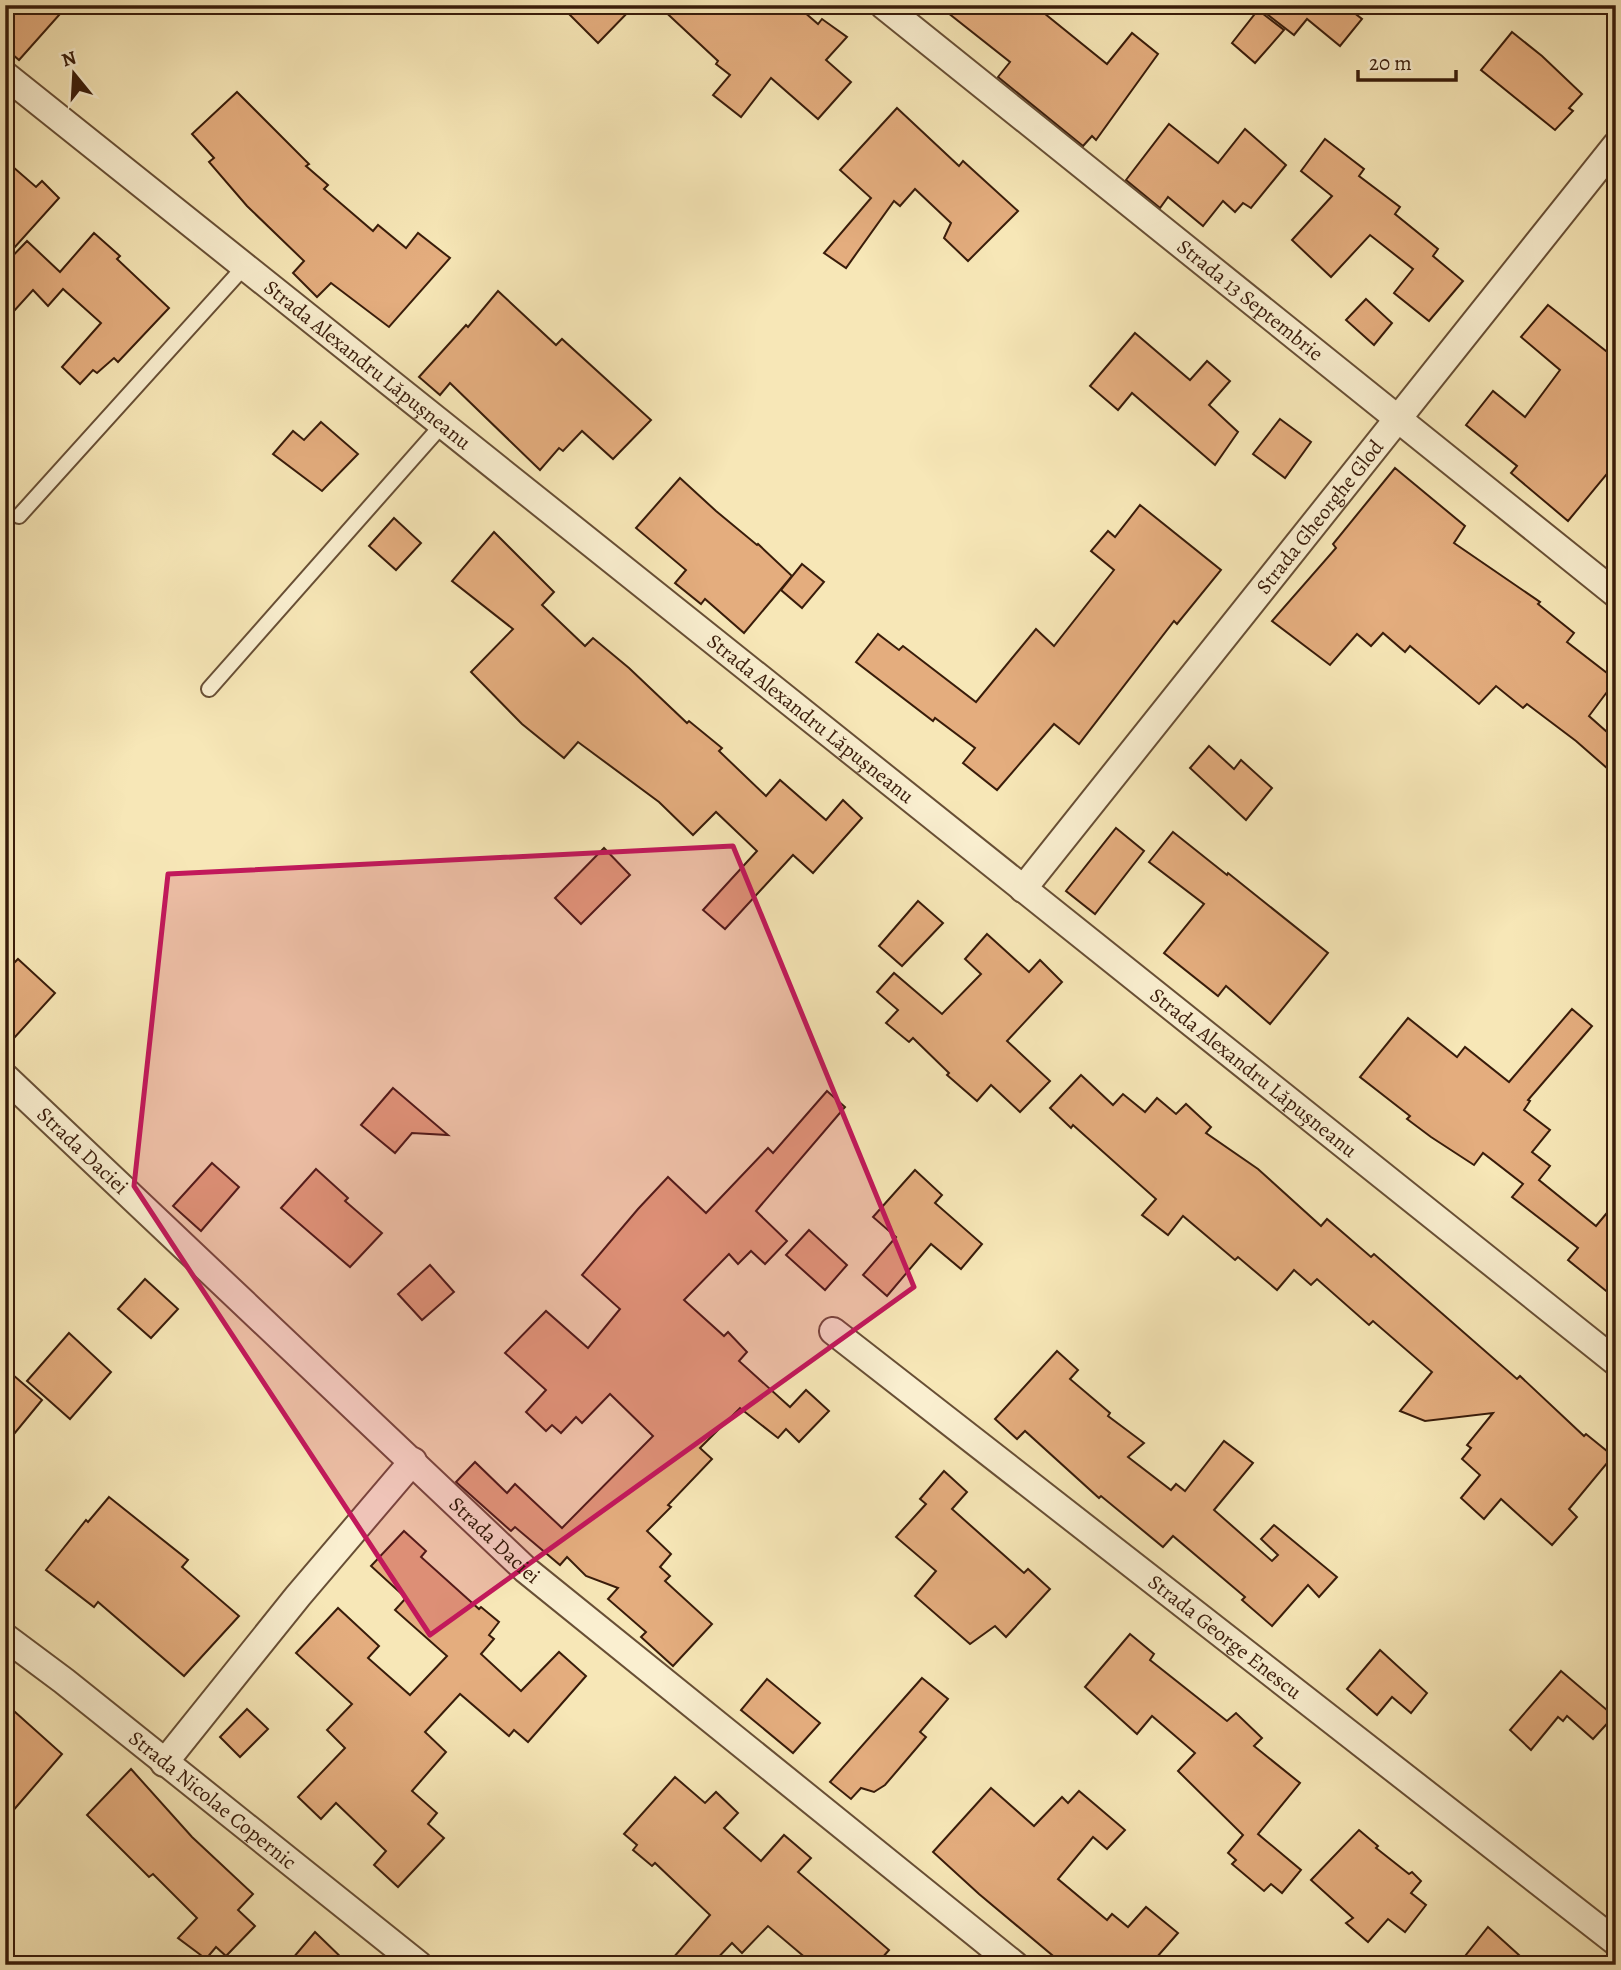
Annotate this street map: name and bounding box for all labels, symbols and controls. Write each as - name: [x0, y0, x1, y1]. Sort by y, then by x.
- north arrow: [38, 38, 108, 108]
- scale bar: [1358, 38, 1456, 82]
- text: N: [58, 44, 80, 73]
- text: 20 m: [1369, 49, 1412, 77]
- street label: Strada 13 Septembrie: [1171, 233, 1329, 367]
- street label: Strada Alexandru Lăpușneanu: [258, 273, 477, 456]
- street label: Strada Gheorghe Glod: [1250, 433, 1390, 600]
- street label: Strada Alexandru Lăpușneanu: [701, 627, 920, 810]
- street label: Strada Alexandru Lăpușneanu: [1144, 981, 1363, 1164]
- street label: Strada Daciei: [31, 1101, 134, 1201]
- street label: Strada Daciei: [443, 1490, 546, 1590]
- street label: Strada George Enescu: [1142, 1568, 1308, 1706]
- street label: Strada Nicolae Copernic: [123, 1724, 303, 1876]

